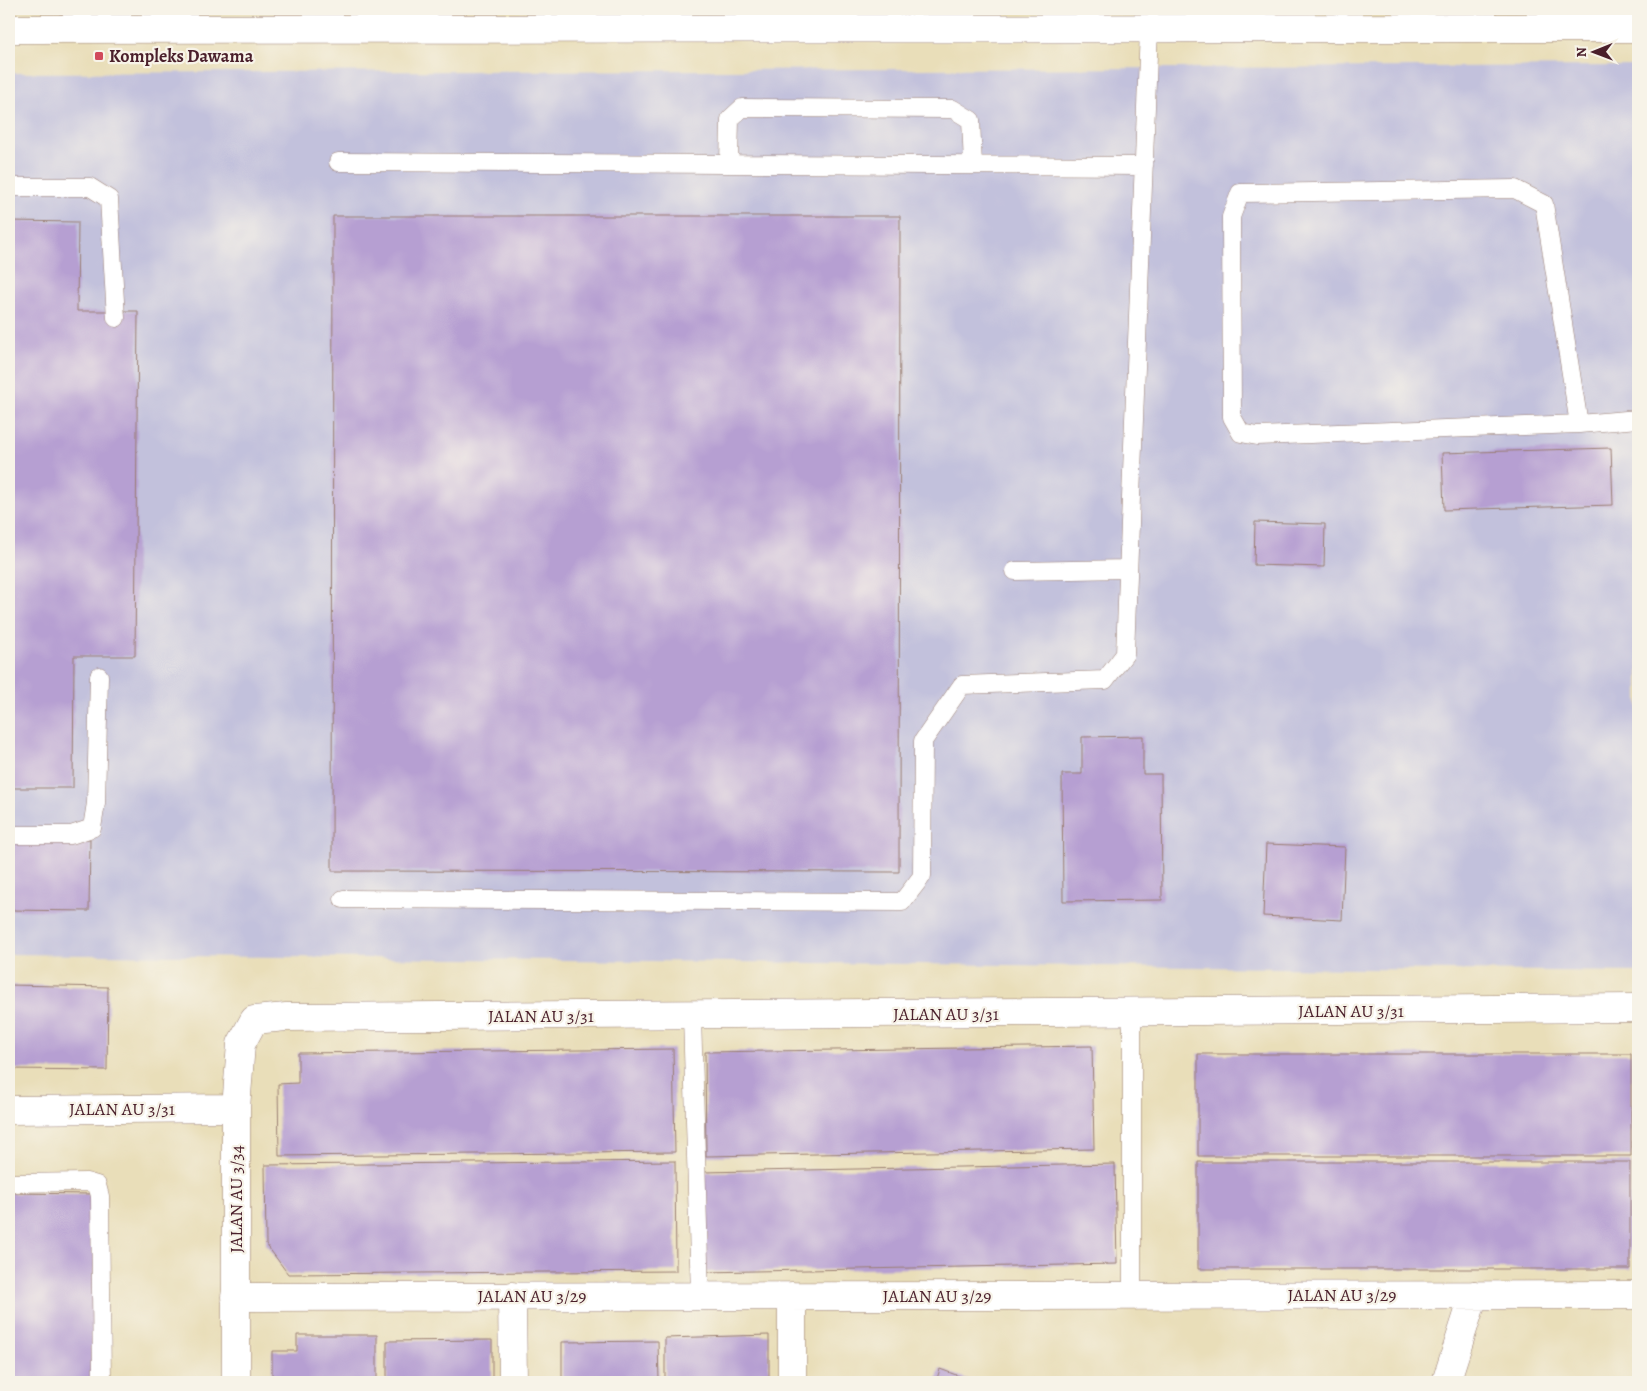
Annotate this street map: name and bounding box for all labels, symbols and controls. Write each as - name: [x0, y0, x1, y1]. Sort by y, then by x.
- north arrow: [1570, 28, 1620, 78]
- place label: Kompleks Dawama: [109, 44, 254, 68]
- text: N: [1572, 47, 1591, 57]
- marker: Kompleks Dawama: [93, 50, 105, 62]
- street label: JALAN AU 3/31: [1298, 999, 1404, 1023]
- street label: JALAN AU 3/31: [893, 1002, 999, 1026]
- street label: JALAN AU 3/31: [488, 1004, 594, 1028]
- street label: JALAN AU 3/31: [69, 1097, 175, 1121]
- street label: JALAN AU 3/34: [224, 1145, 248, 1253]
- street label: JALAN AU 3/29: [1287, 1283, 1397, 1307]
- street label: JALAN AU 3/29: [477, 1284, 587, 1308]
- street label: JALAN AU 3/29: [882, 1284, 992, 1308]

